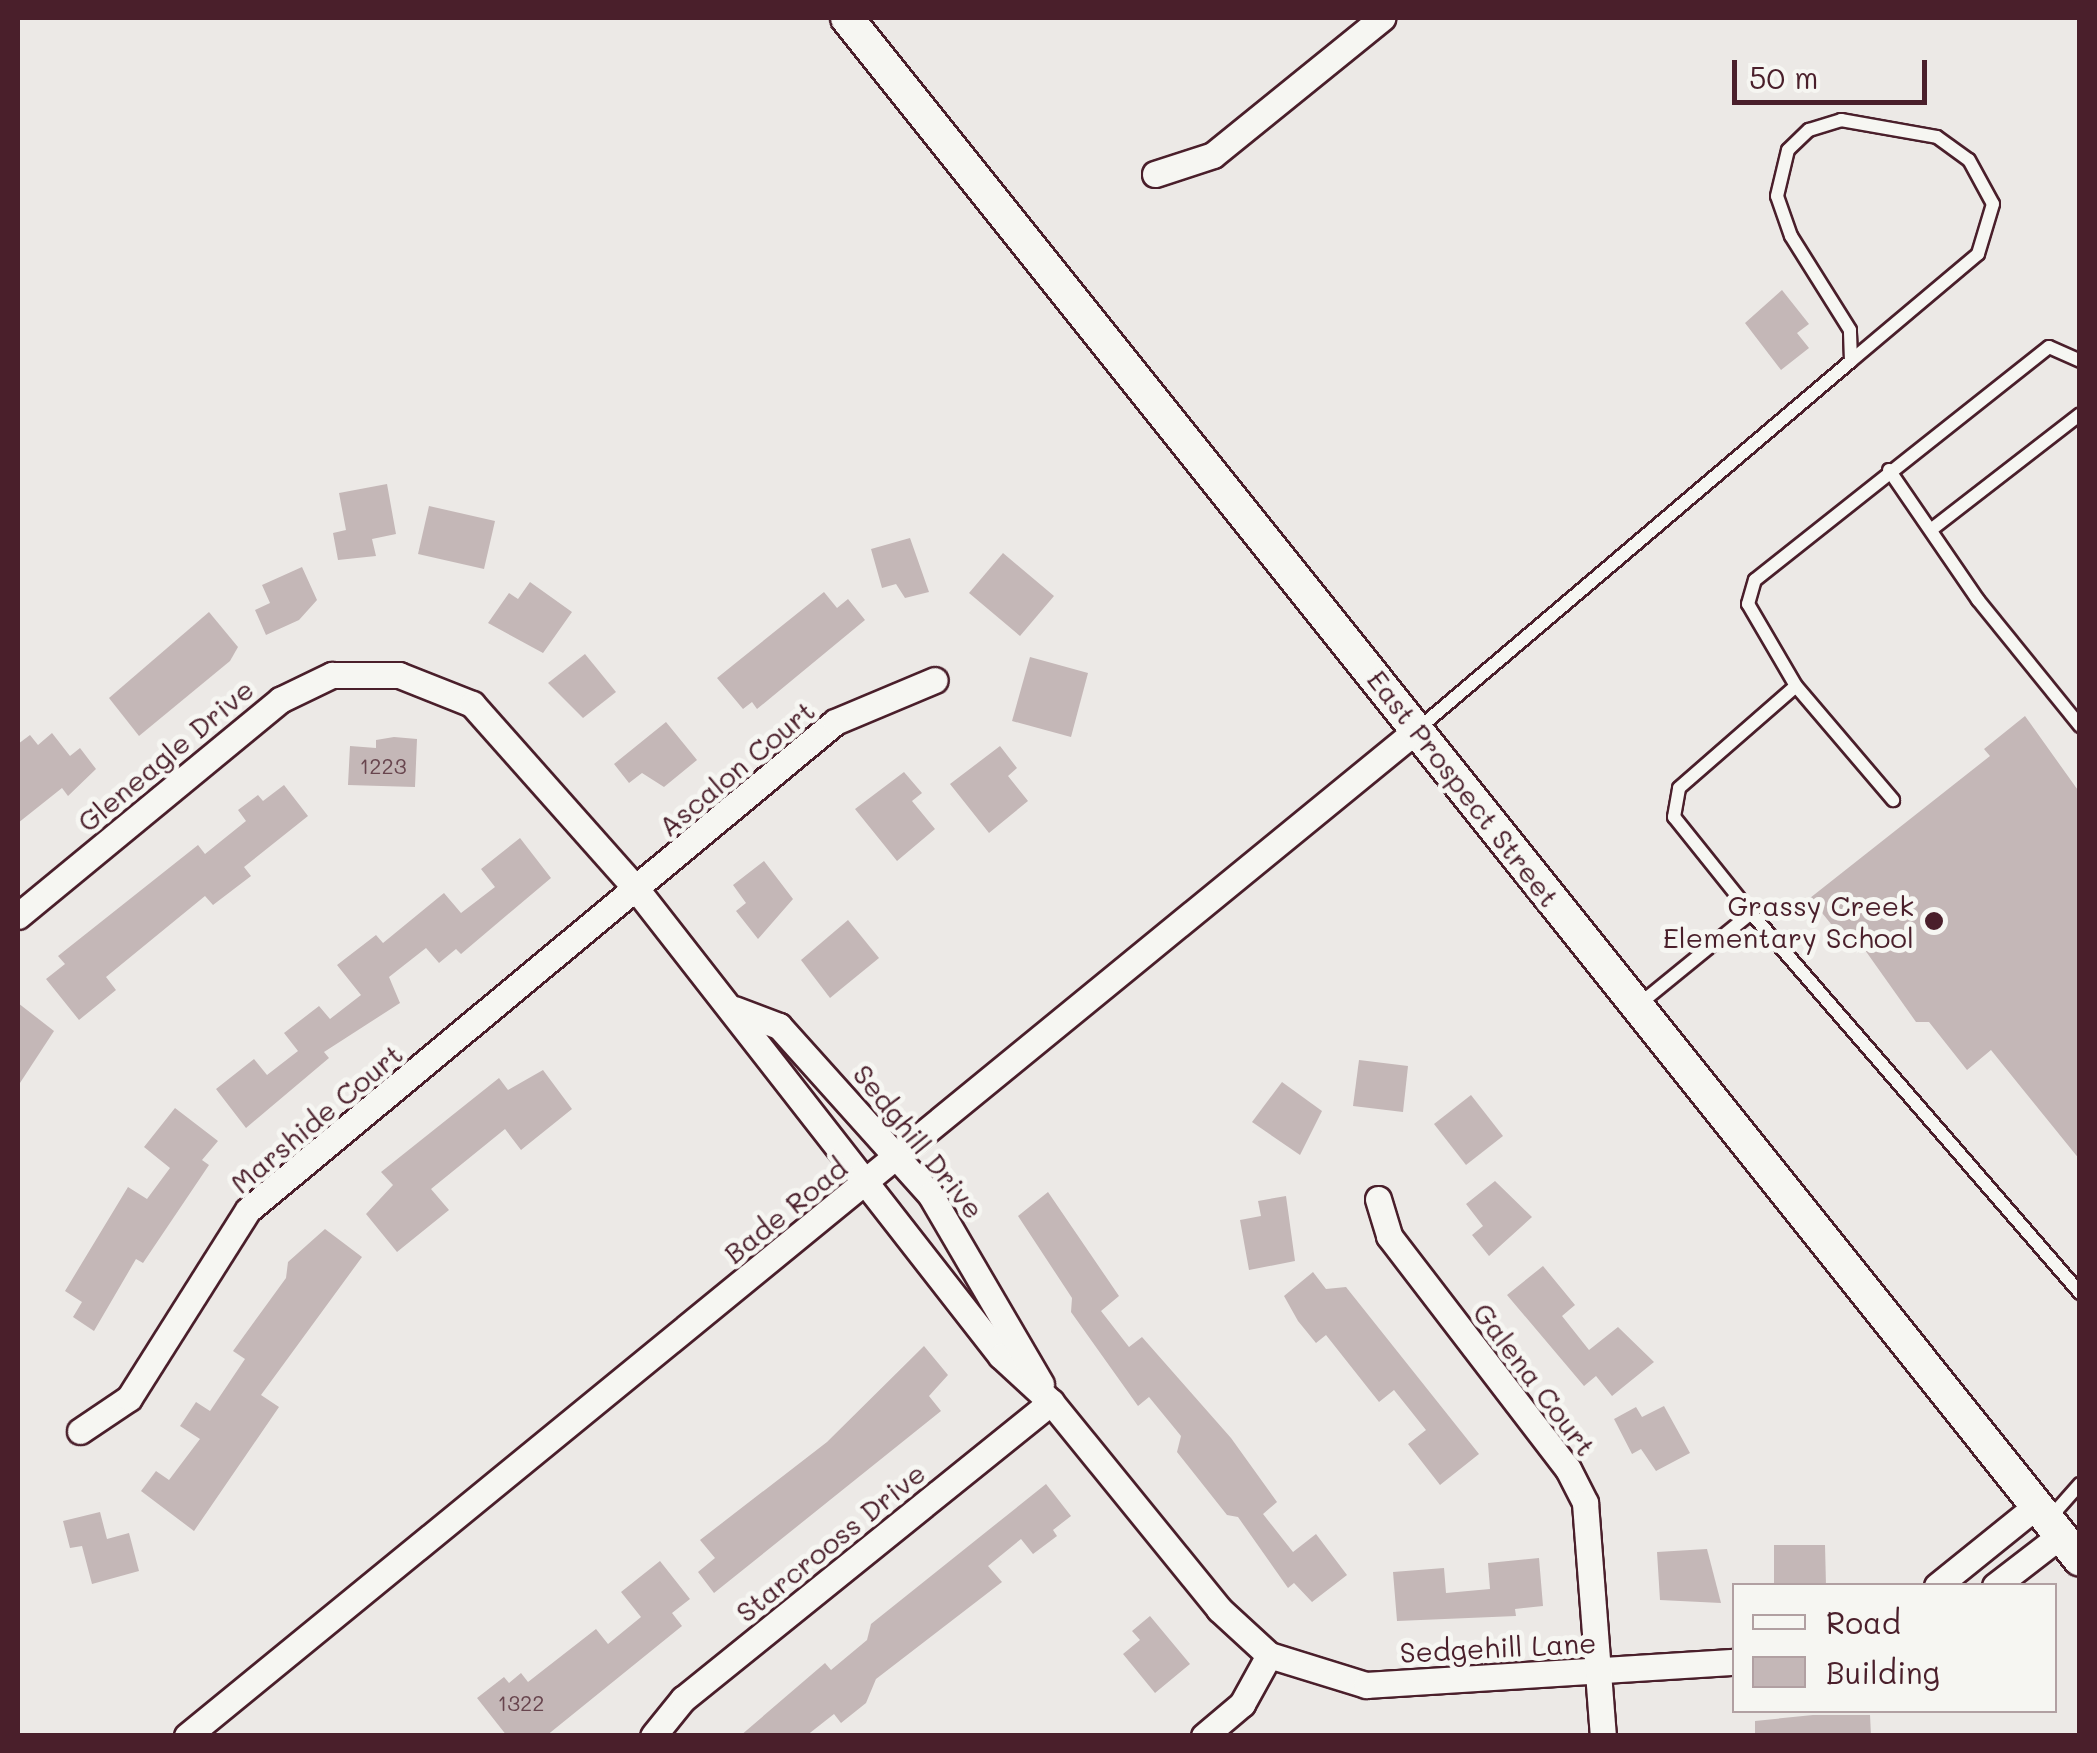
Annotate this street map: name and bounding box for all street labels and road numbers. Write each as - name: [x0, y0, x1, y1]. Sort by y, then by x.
- street label: East Prospect Street: [1361, 663, 1567, 913]
- street label: Gleneagle Drive: [70, 672, 260, 838]
- street label: Ascalon Court: [651, 693, 821, 843]
- street label: Marshide Court: [223, 1036, 409, 1200]
- street label: Sedghill Drive: [847, 1057, 991, 1225]
- street label: Bade Road: [717, 1150, 853, 1270]
- street label: Galena Court: [1467, 1296, 1603, 1462]
- street label: Starcrooss Drive: [729, 1455, 931, 1629]
- street label: Sedgehill Lane: [1399, 1625, 1597, 1669]

